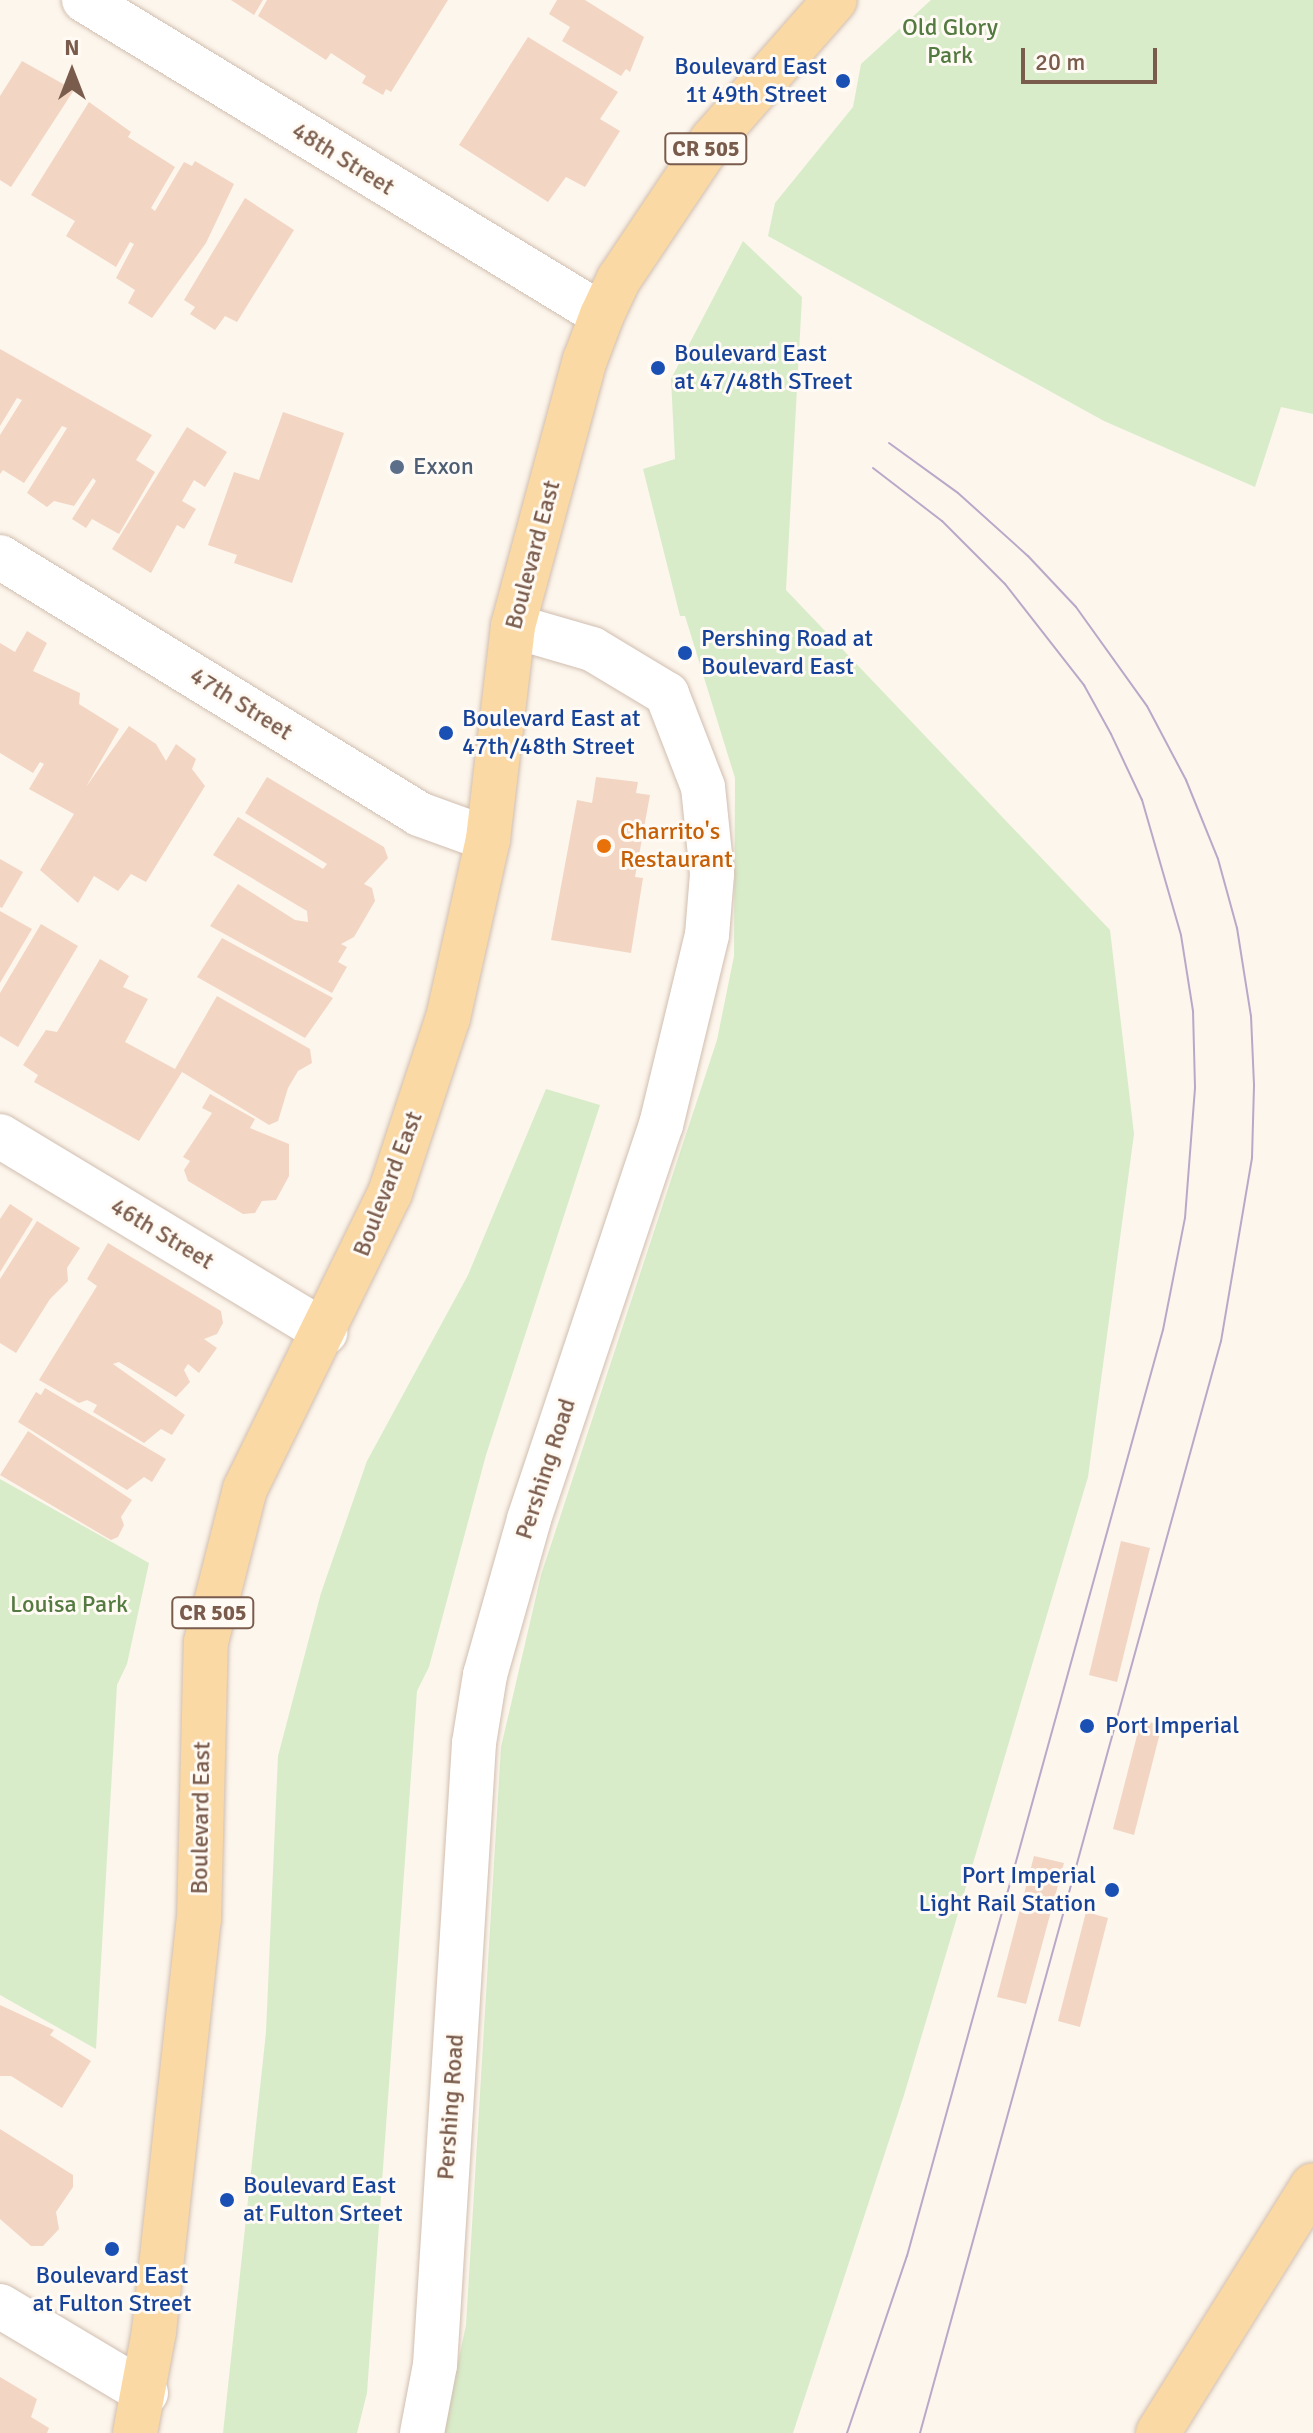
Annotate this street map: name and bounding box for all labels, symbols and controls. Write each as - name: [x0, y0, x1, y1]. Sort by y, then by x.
- park label: Old Glory Park: [902, 14, 998, 70]
- north arrow: [32, 32, 112, 112]
- scale bar: [1025, 32, 1161, 82]
- text: N: [64, 34, 80, 61]
- text: 20 m: [1035, 47, 1085, 77]
- place label: Boulevard East 1t 49th Street: [674, 53, 827, 109]
- marker: Boulevard East 1t 49th Street: [834, 72, 852, 90]
- street label: 48th Street: [287, 116, 399, 202]
- road number: CR 505: [664, 131, 748, 167]
- place label: Boulevard East at 47/48th STreet: [674, 340, 852, 396]
- marker: Boulevard East at 47/48th STreet: [649, 359, 667, 377]
- place label: Exxon: [413, 453, 474, 481]
- marker: Exxon: [388, 458, 406, 476]
- street label: Boulevard East: [499, 477, 567, 633]
- place label: Pershing Road at Boulevard East: [701, 625, 873, 681]
- marker: Pershing Road at Boulevard East: [676, 644, 694, 662]
- street label: 47th Street: [185, 661, 297, 747]
- place label: Boulevard East at 47th/48th Street: [462, 705, 640, 761]
- marker: Boulevard East at 47th/48th Street: [437, 724, 455, 742]
- place label: Charrito's Restaurant: [620, 818, 733, 874]
- marker: Charrito's Restaurant: [595, 837, 613, 855]
- street label: Boulevard East: [347, 1108, 429, 1260]
- street label: 46th Street: [105, 1192, 219, 1276]
- street label: Pershing Road: [510, 1395, 582, 1543]
- park label: Louisa Park: [10, 1591, 128, 1619]
- road number: CR 505: [171, 1595, 255, 1631]
- place label: Port Imperial: [1105, 1712, 1239, 1740]
- marker: Port Imperial: [1076, 1715, 1098, 1737]
- street label: Boulevard East: [185, 1741, 217, 1895]
- place label: Port Imperial Light Rail Station: [918, 1862, 1096, 1918]
- marker: Port Imperial Light Rail Station: [1103, 1881, 1121, 1899]
- street label: Pershing Road: [432, 2033, 470, 2181]
- place label: Boulevard East at Fulton Srteet: [243, 2172, 403, 2228]
- marker: Boulevard East at Fulton Srteet: [218, 2191, 236, 2209]
- marker: Boulevard East at Fulton Street: [103, 2240, 121, 2258]
- place label: Boulevard East at Fulton Street: [33, 2262, 191, 2318]

